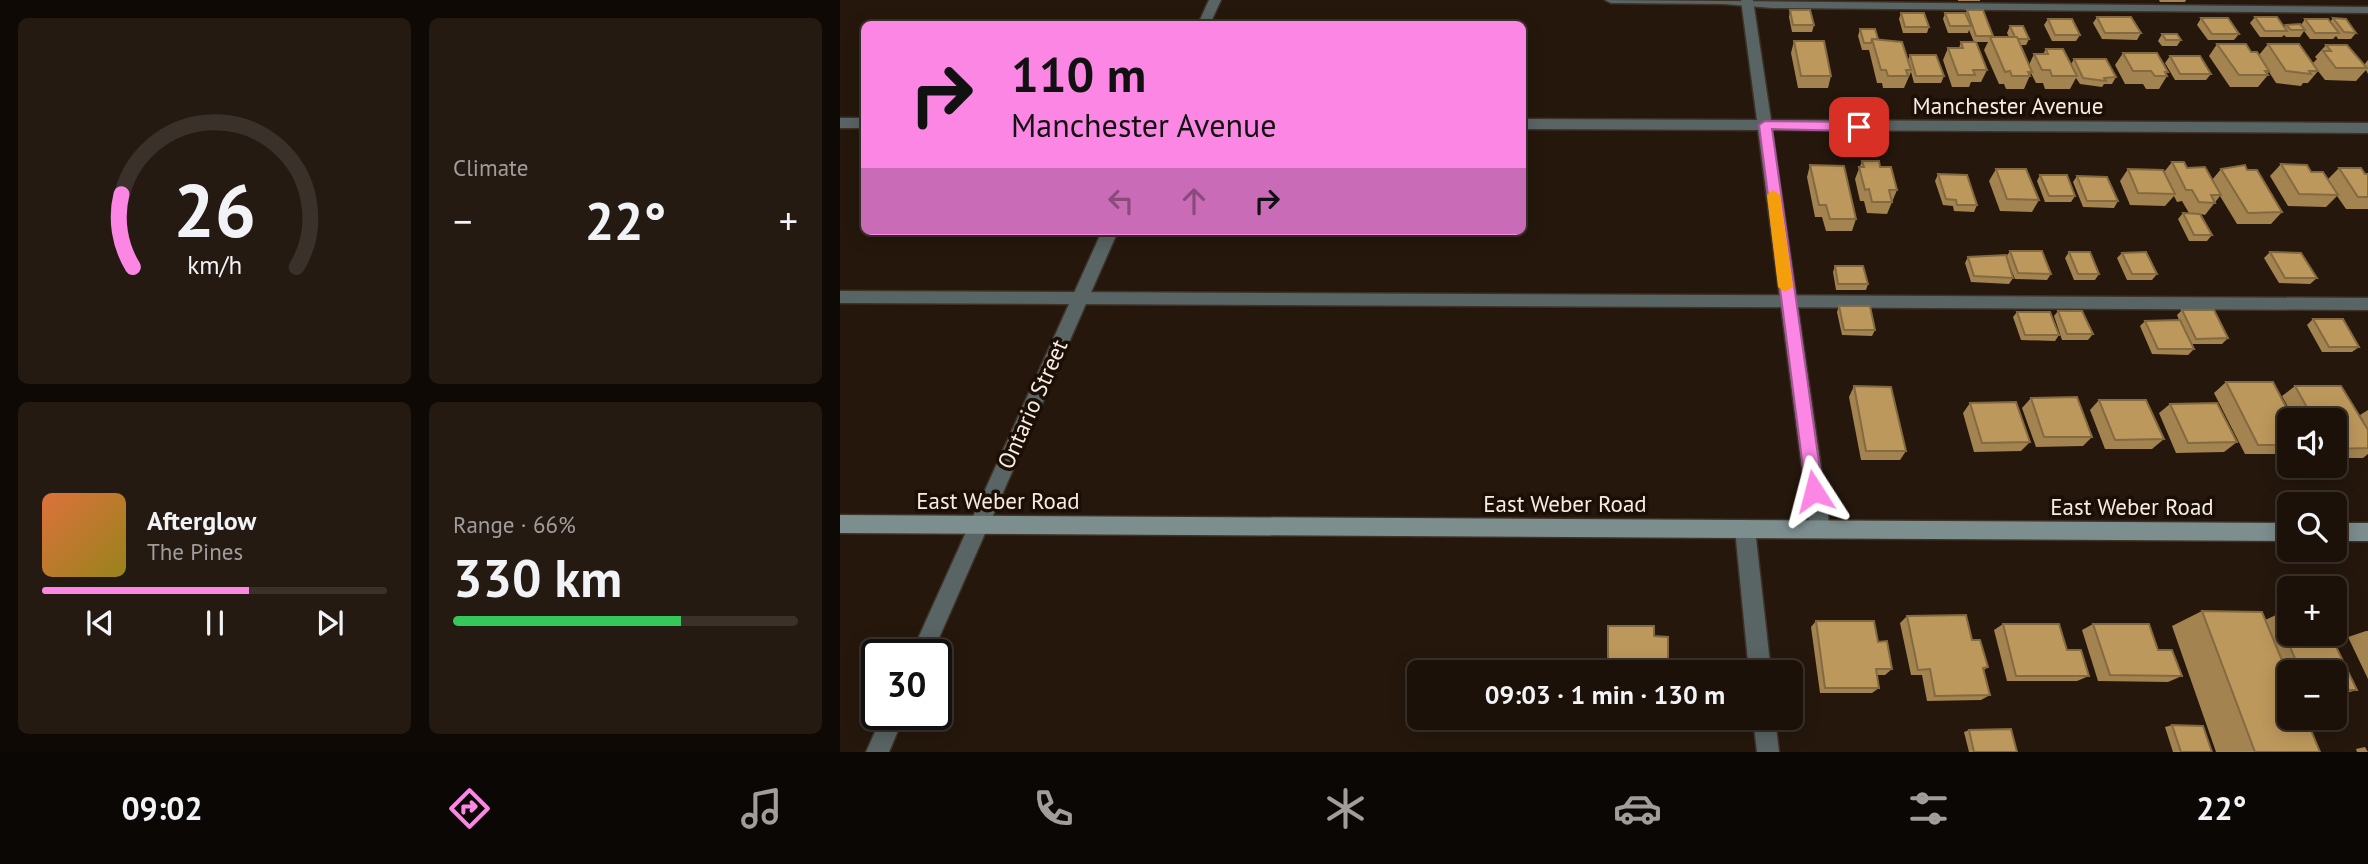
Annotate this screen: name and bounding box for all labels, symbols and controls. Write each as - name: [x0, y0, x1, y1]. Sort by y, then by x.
- text: 110 m: [1011, 42, 1146, 106]
- icon: right: [896, 49, 987, 140]
- street label: Manchester Avenue: [1913, 91, 2103, 120]
- pin: [1829, 97, 1889, 157]
- text: Manchester Avenue: [1011, 104, 1276, 146]
- icon: arrive: [1840, 108, 1878, 146]
- text: Climate: [453, 153, 528, 182]
- text: 26: [173, 163, 256, 257]
- icon: left: [1102, 182, 1140, 220]
- icon: ahead: [1175, 182, 1213, 220]
- icon: right: [1248, 182, 1286, 220]
- text: 22°: [585, 187, 666, 254]
- text: −: [453, 196, 472, 245]
- text: +: [779, 196, 798, 245]
- text: km/h: [187, 249, 242, 281]
- street label: Ontario Street: [991, 335, 1074, 473]
- map controls: [2277, 408, 2347, 730]
- button: sound: [2277, 408, 2347, 478]
- position arrow: [1777, 454, 1851, 528]
- street label: East Weber Road: [916, 486, 1080, 515]
- street label: East Weber Road: [1483, 489, 1647, 518]
- street label: East Weber Road: [2050, 492, 2214, 521]
- button: search: [2277, 492, 2347, 562]
- text: Afterglow: [147, 504, 256, 537]
- text: Range · 66%: [453, 510, 576, 539]
- text: The Pines: [147, 537, 243, 566]
- text: 330 km: [453, 544, 622, 611]
- button: +: [2277, 576, 2347, 646]
- icon: previous: [81, 604, 119, 642]
- icon: pause: [196, 604, 234, 642]
- icon: next: [311, 604, 349, 642]
- speed limit sign: 30: [861, 639, 952, 730]
- button: −: [2277, 660, 2347, 730]
- text: 09:03 · 1 min · 130 m: [1485, 678, 1725, 711]
- icon: directions: [445, 784, 494, 833]
- icon: music: [737, 784, 786, 833]
- icon: phone: [1029, 784, 1078, 833]
- icon: climate: [1321, 784, 1370, 833]
- icon: car: [1613, 784, 1662, 833]
- icon: filters: [1904, 784, 1953, 833]
- text: 09:02: [121, 787, 203, 829]
- text: 22°: [2196, 787, 2247, 829]

